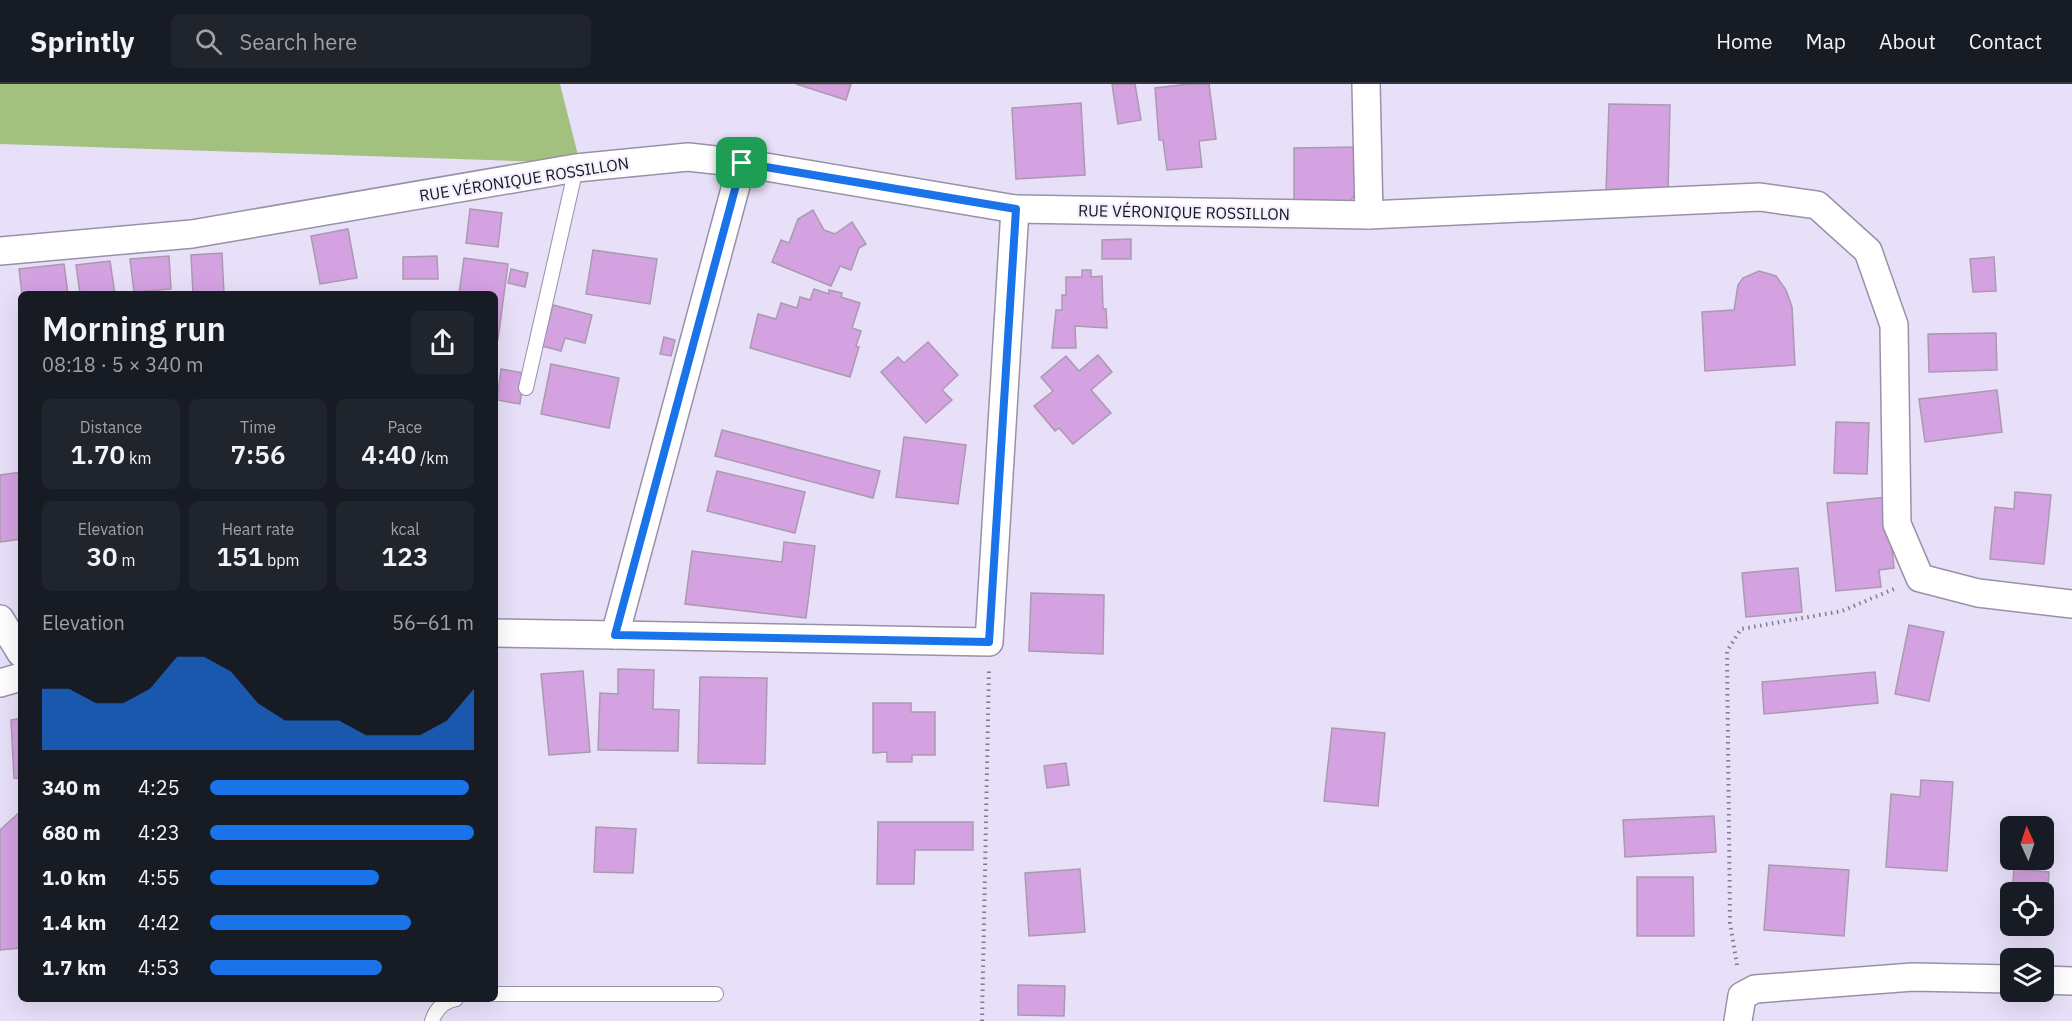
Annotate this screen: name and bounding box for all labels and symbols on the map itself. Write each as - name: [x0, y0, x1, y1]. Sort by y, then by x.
- pin: [716, 137, 767, 188]
- street label: RUE VÉRONIQUE ROSSILLON: [418, 152, 630, 205]
- street label: RUE VÉRONIQUE ROSSILLON: [1078, 199, 1290, 224]
- north arrow: [2000, 816, 2054, 870]

